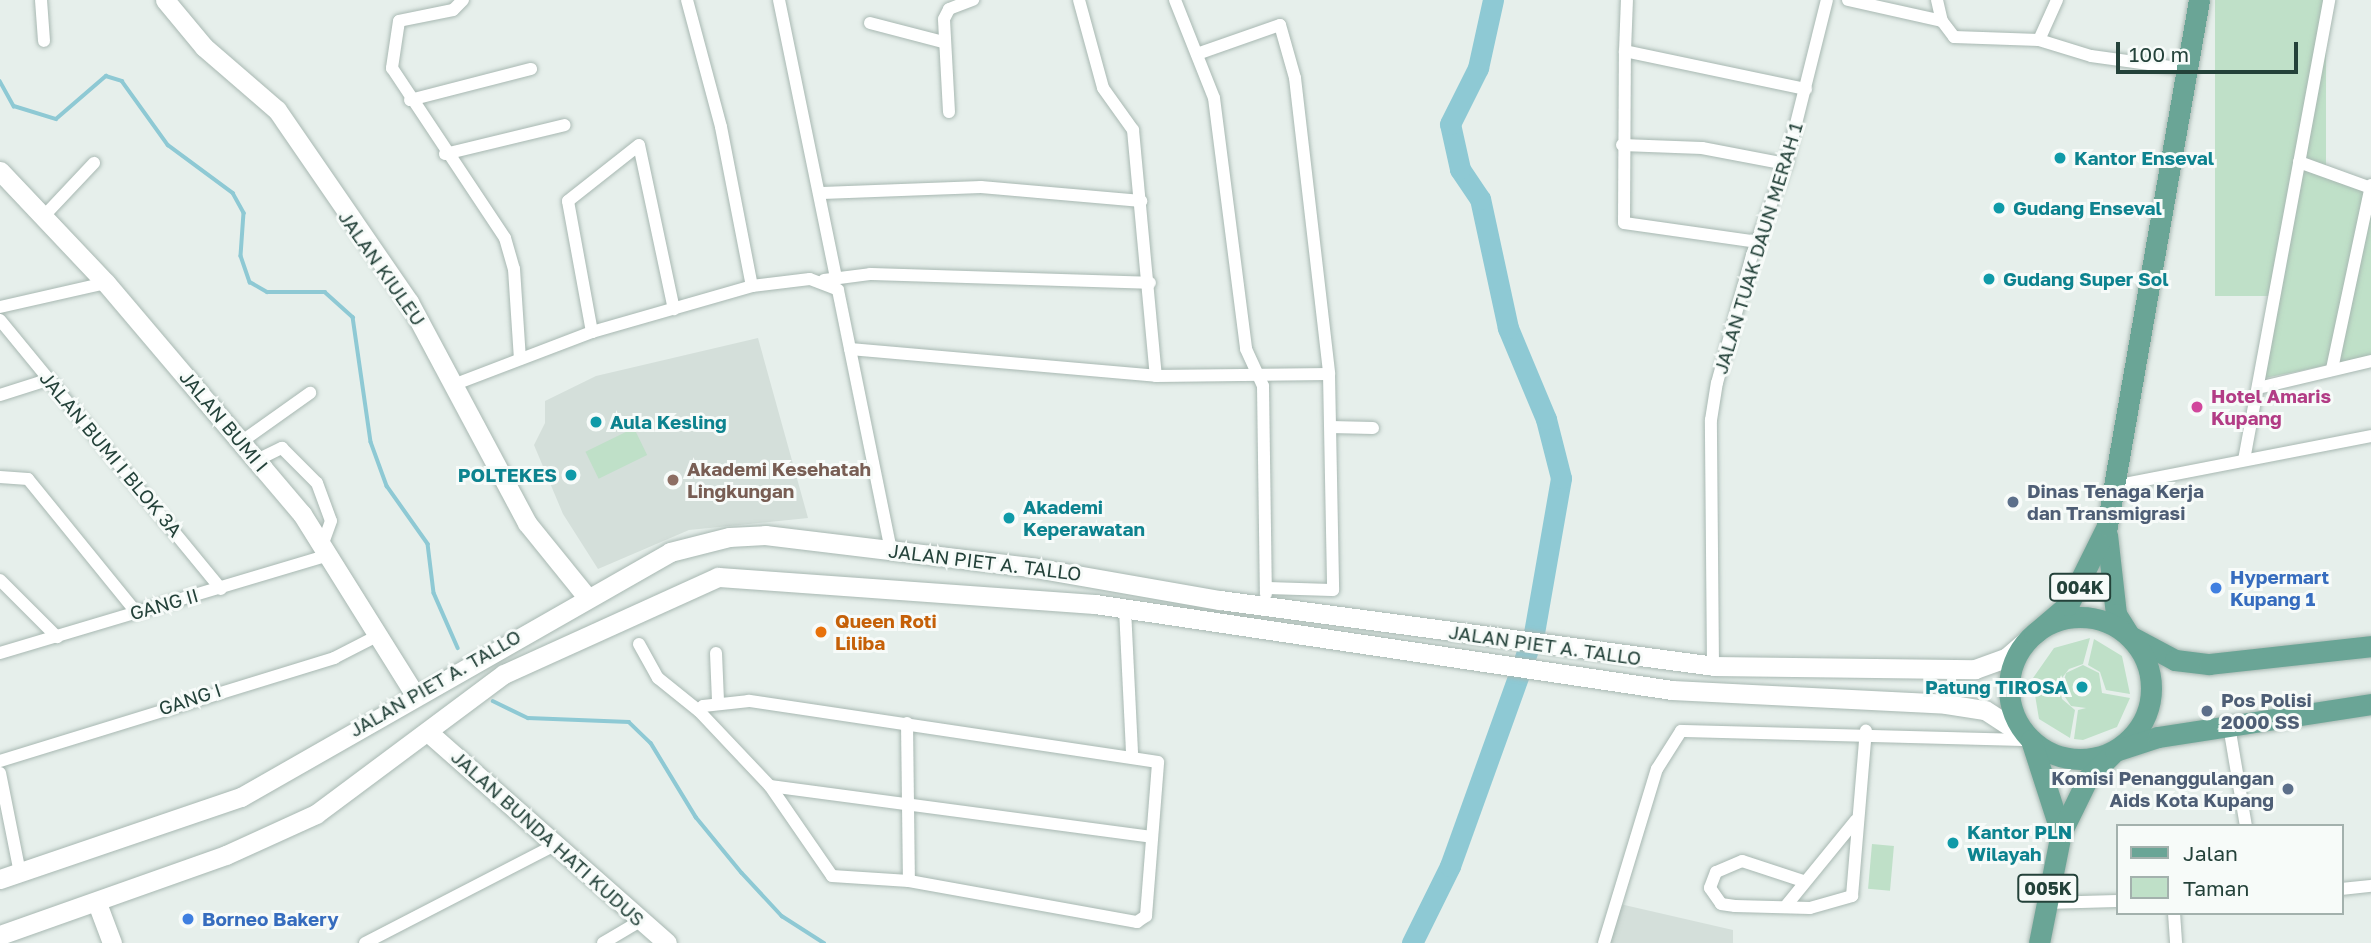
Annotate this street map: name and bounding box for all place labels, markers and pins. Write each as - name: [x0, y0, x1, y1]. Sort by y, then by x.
- place label: Kantor Enseval: [2074, 147, 2214, 169]
- marker: Kantor Enseval: [2052, 150, 2068, 166]
- place label: Gudang Enseval: [2013, 197, 2162, 219]
- marker: Gudang Enseval: [1991, 200, 2007, 216]
- place label: Gudang Super Sol: [2003, 268, 2168, 290]
- marker: Gudang Super Sol: [1981, 271, 1997, 287]
- place label: Hotel Amaris Kupang: [2211, 385, 2331, 429]
- marker: Hotel Amaris Kupang: [2189, 399, 2205, 415]
- place label: Aula Kesling: [610, 411, 727, 433]
- marker: Aula Kesling: [588, 414, 604, 430]
- place label: Akademi Kesehatah Lingkungan: [687, 458, 871, 502]
- place label: POLTEKES: [458, 464, 557, 486]
- marker: POLTEKES: [563, 467, 579, 483]
- marker: Akademi Kesehatah Lingkungan: [665, 472, 681, 488]
- place label: Dinas Tenaga Kerja dan Transmigrasi: [2027, 480, 2204, 524]
- marker: Dinas Tenaga Kerja dan Transmigrasi: [2005, 494, 2021, 510]
- place label: Akademi Keperawatan: [1023, 496, 1145, 540]
- marker: Akademi Keperawatan: [1001, 510, 1017, 526]
- place label: Hypermart Kupang 1: [2230, 566, 2329, 610]
- marker: Hypermart Kupang 1: [2208, 580, 2224, 596]
- place label: Queen Roti Liliba: [835, 610, 937, 654]
- marker: Queen Roti Liliba: [813, 624, 829, 640]
- place label: Patung TIROSA: [1925, 676, 2068, 698]
- marker: Patung TIROSA: [2074, 679, 2090, 695]
- place label: Pos Polisi 2000 SS: [2221, 689, 2312, 733]
- marker: Pos Polisi 2000 SS: [2199, 703, 2215, 719]
- place label: Komisi Penanggulangan Aids Kota Kupang: [2051, 767, 2274, 811]
- marker: Komisi Penanggulangan Aids Kota Kupang: [2280, 781, 2296, 797]
- place label: Kantor PLN Wilayah: [1967, 821, 2072, 865]
- marker: Kantor PLN Wilayah: [1945, 835, 1961, 851]
- place label: Borneo Bakery: [202, 908, 339, 930]
- marker: Borneo Bakery: [180, 911, 196, 927]

